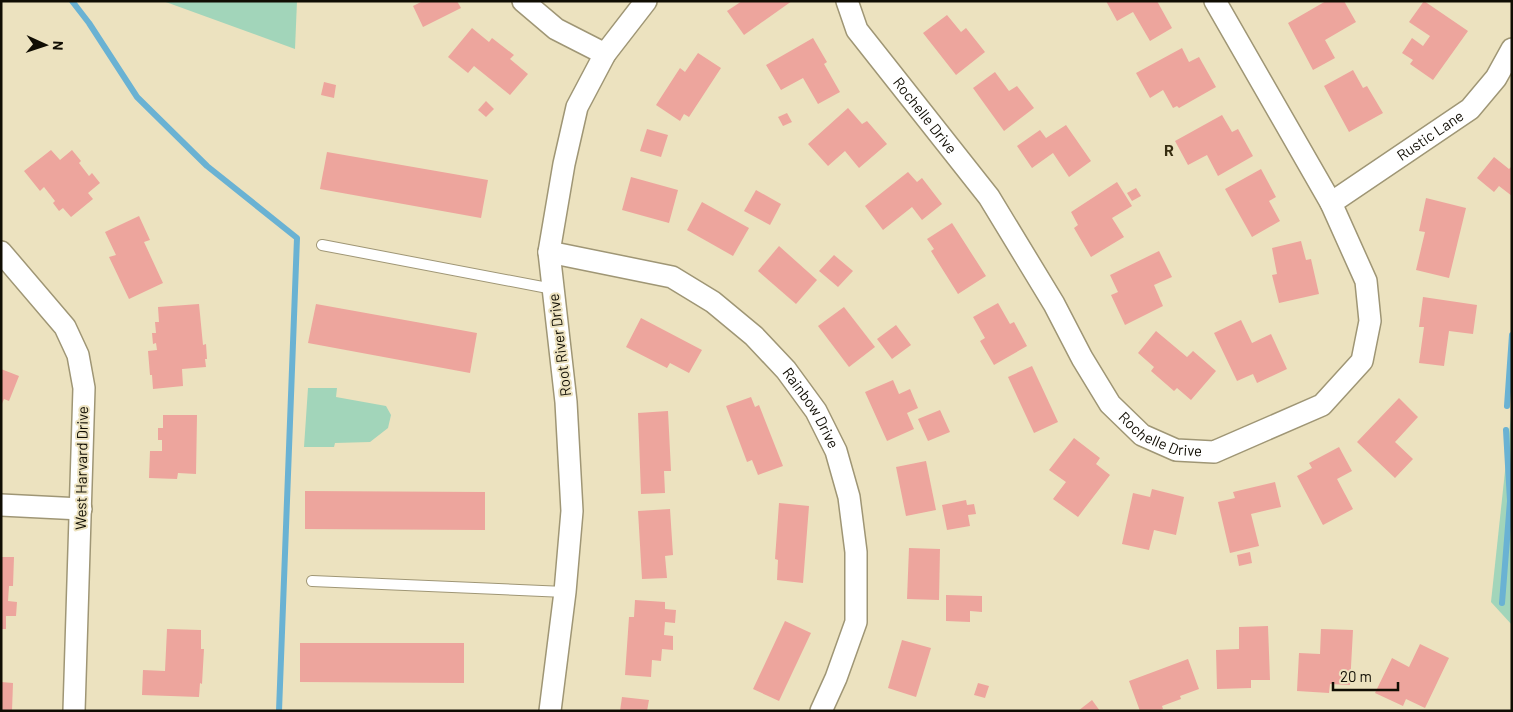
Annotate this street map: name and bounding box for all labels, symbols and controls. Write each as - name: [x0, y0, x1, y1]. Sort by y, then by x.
- north arrow: [20, 20, 70, 70]
- text: N: [50, 41, 67, 51]
- street label: Rochelle Drive: [890, 73, 961, 157]
- street label: Rustic Lane: [1393, 106, 1467, 164]
- district label: R: [1164, 140, 1174, 159]
- street label: Root River Drive: [544, 293, 574, 398]
- street label: Rainbow Drive: [779, 364, 843, 451]
- street label: West Harvard Drive: [71, 406, 91, 530]
- street label: Rochelle Drive: [1115, 407, 1203, 459]
- scale bar: [1333, 660, 1398, 692]
- text: 20 m: [1340, 667, 1372, 685]

